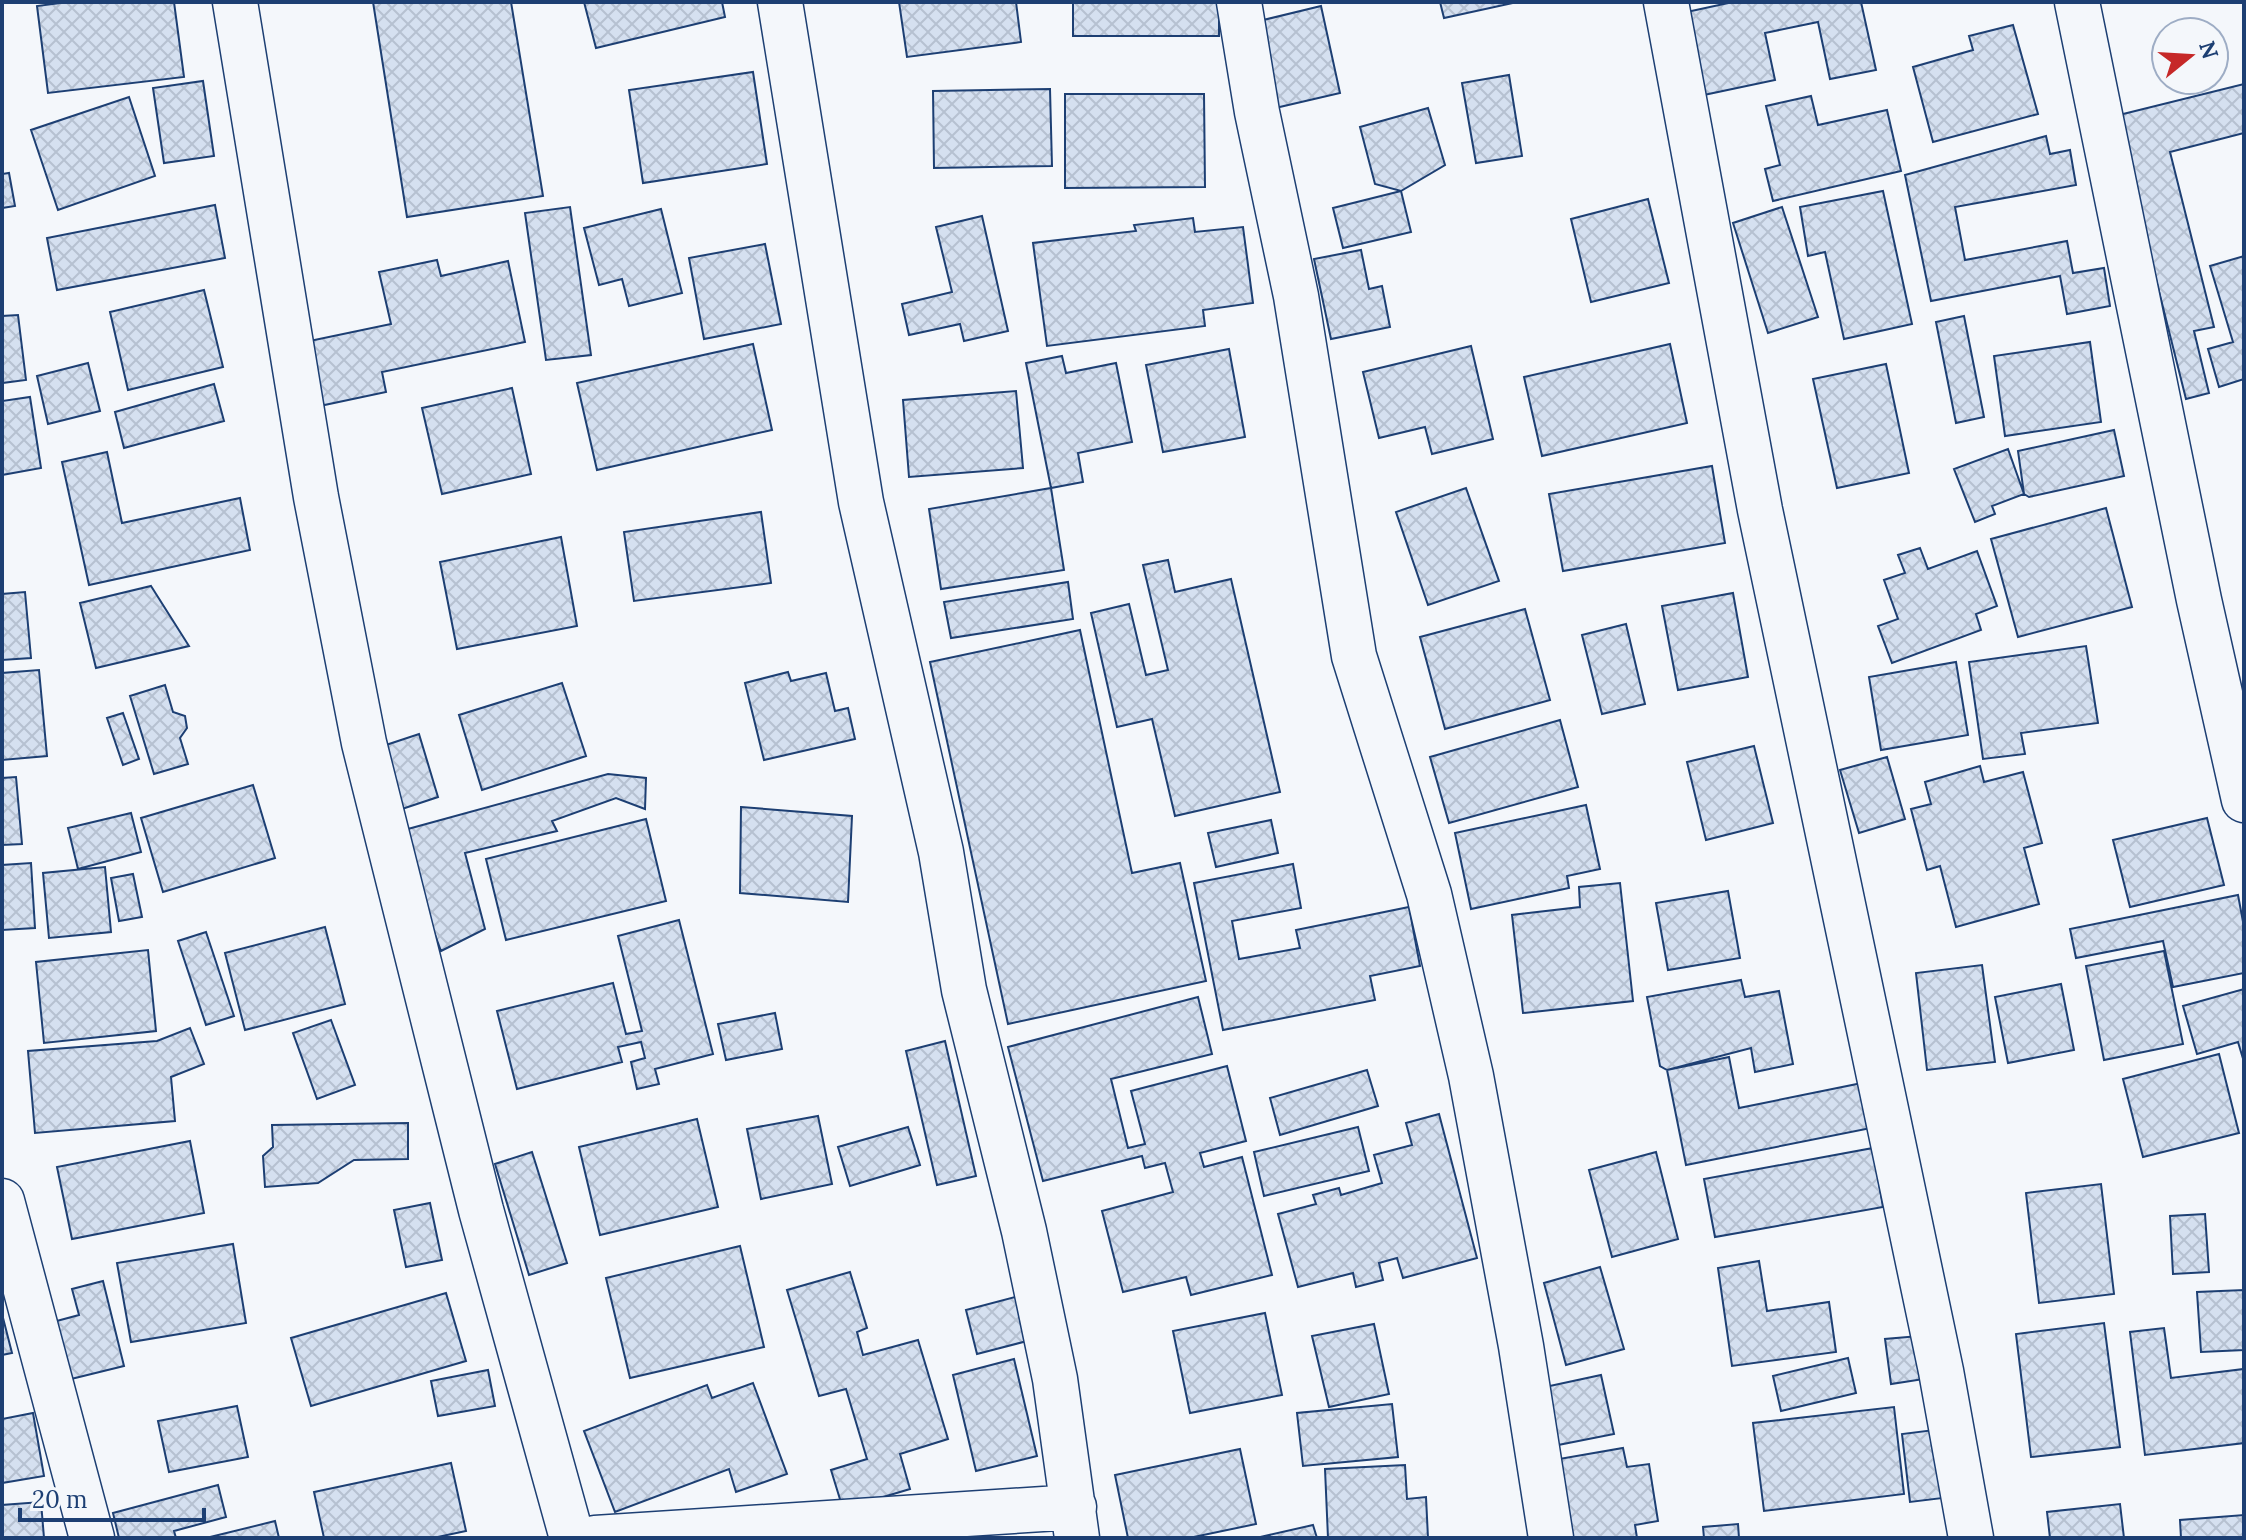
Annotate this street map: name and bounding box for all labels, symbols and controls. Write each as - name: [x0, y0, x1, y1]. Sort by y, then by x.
- north arrow: [2150, 16, 2230, 96]
- text: N: [2193, 37, 2225, 62]
- scale bar: [20, 1472, 204, 1522]
- text: 20 m: [32, 1484, 88, 1515]

